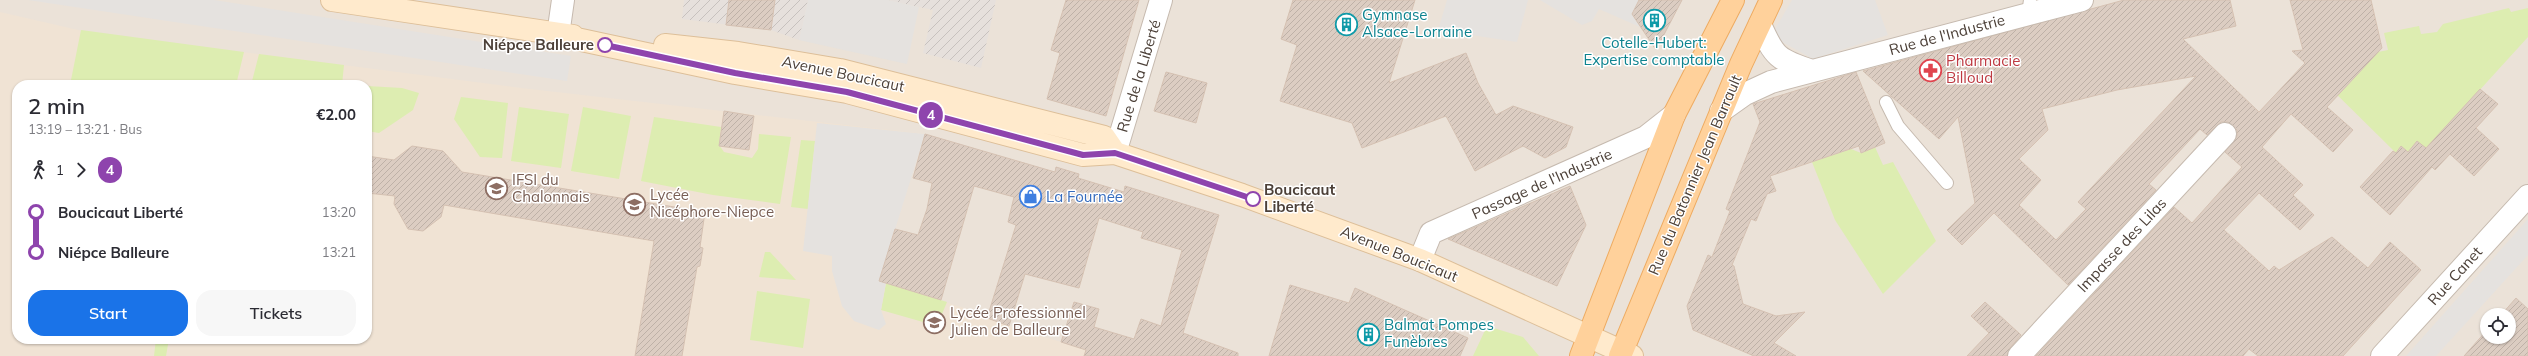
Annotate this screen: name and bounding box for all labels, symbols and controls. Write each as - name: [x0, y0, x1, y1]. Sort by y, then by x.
- place label: Gymnase Alsace-Lorraine: [1362, 5, 1472, 41]
- building icon: Cotelle-Hubert: Expertise comptable: [1641, 7, 1667, 33]
- street label: Rue de l'Industrie: [1887, 10, 2007, 59]
- building icon: Gymnase Alsace-Lorraine: [1334, 11, 1360, 37]
- street label: Rue de la Liberté: [1112, 17, 1165, 134]
- place label: Cotelle-Hubert: Expertise comptable: [1583, 33, 1725, 69]
- place label: Niépce Balleure: [483, 35, 594, 54]
- marker: Niépce Balleure: [597, 37, 613, 53]
- street label: Avenue Boucicaut: [780, 51, 906, 96]
- place label: Pharmacie Billoud: [1946, 51, 2020, 87]
- pharmacy icon: Pharmacie Billoud: [1917, 57, 1943, 83]
- street label: Rue du Batonnier Jean Barrault: [1644, 72, 1745, 278]
- text: 2 min: [28, 92, 85, 120]
- line badge: 4: [918, 102, 944, 128]
- text: €2.00: [316, 105, 356, 124]
- text: 4: [927, 106, 935, 124]
- text: 13:19 – 13:21 · Bus: [28, 121, 142, 137]
- street label: Passage de l'Industrie: [1469, 144, 1615, 223]
- icon: walk: [28, 159, 50, 181]
- icon: forward: [70, 159, 92, 181]
- text: 4: [106, 161, 114, 179]
- text: 1: [56, 162, 64, 178]
- place label: IFSI du Chalonnais: [512, 170, 590, 206]
- school or university icon: IFSI du Chalonnais: [484, 176, 510, 202]
- place label: Boucicaut Liberté: [1264, 180, 1335, 216]
- shop icon: La Fournée: [1018, 184, 1044, 210]
- place label: Lycée Nicéphore-Niepce: [650, 185, 774, 221]
- place label: La Fournée: [1046, 187, 1123, 206]
- school or university icon: Lycée Nicéphore-Niepce: [622, 191, 648, 217]
- marker: Boucicaut Liberté: [1245, 191, 1261, 207]
- street label: Impasse des Lilas: [2073, 193, 2170, 296]
- text: Boucicaut Liberté: [58, 203, 183, 222]
- text: 13:20: [322, 204, 356, 220]
- street label: Avenue Boucicaut: [1338, 221, 1461, 286]
- street label: Rue Canet: [2423, 242, 2486, 309]
- text: Niépce Balleure: [58, 243, 169, 262]
- text: 13:21: [322, 244, 356, 260]
- button: Start: [28, 290, 188, 336]
- button: Tickets: [196, 290, 356, 336]
- place label: Lycée Professionnel Julien de Balleure: [950, 303, 1086, 339]
- map controls: [2480, 308, 2516, 344]
- button: locate: [2480, 308, 2516, 344]
- school or university icon: Lycée Professionnel Julien de Balleure: [922, 309, 948, 335]
- place label: Balmat Pompes Funèbres: [1384, 315, 1494, 351]
- building icon: Balmat Pompes Funèbres: [1355, 321, 1381, 347]

